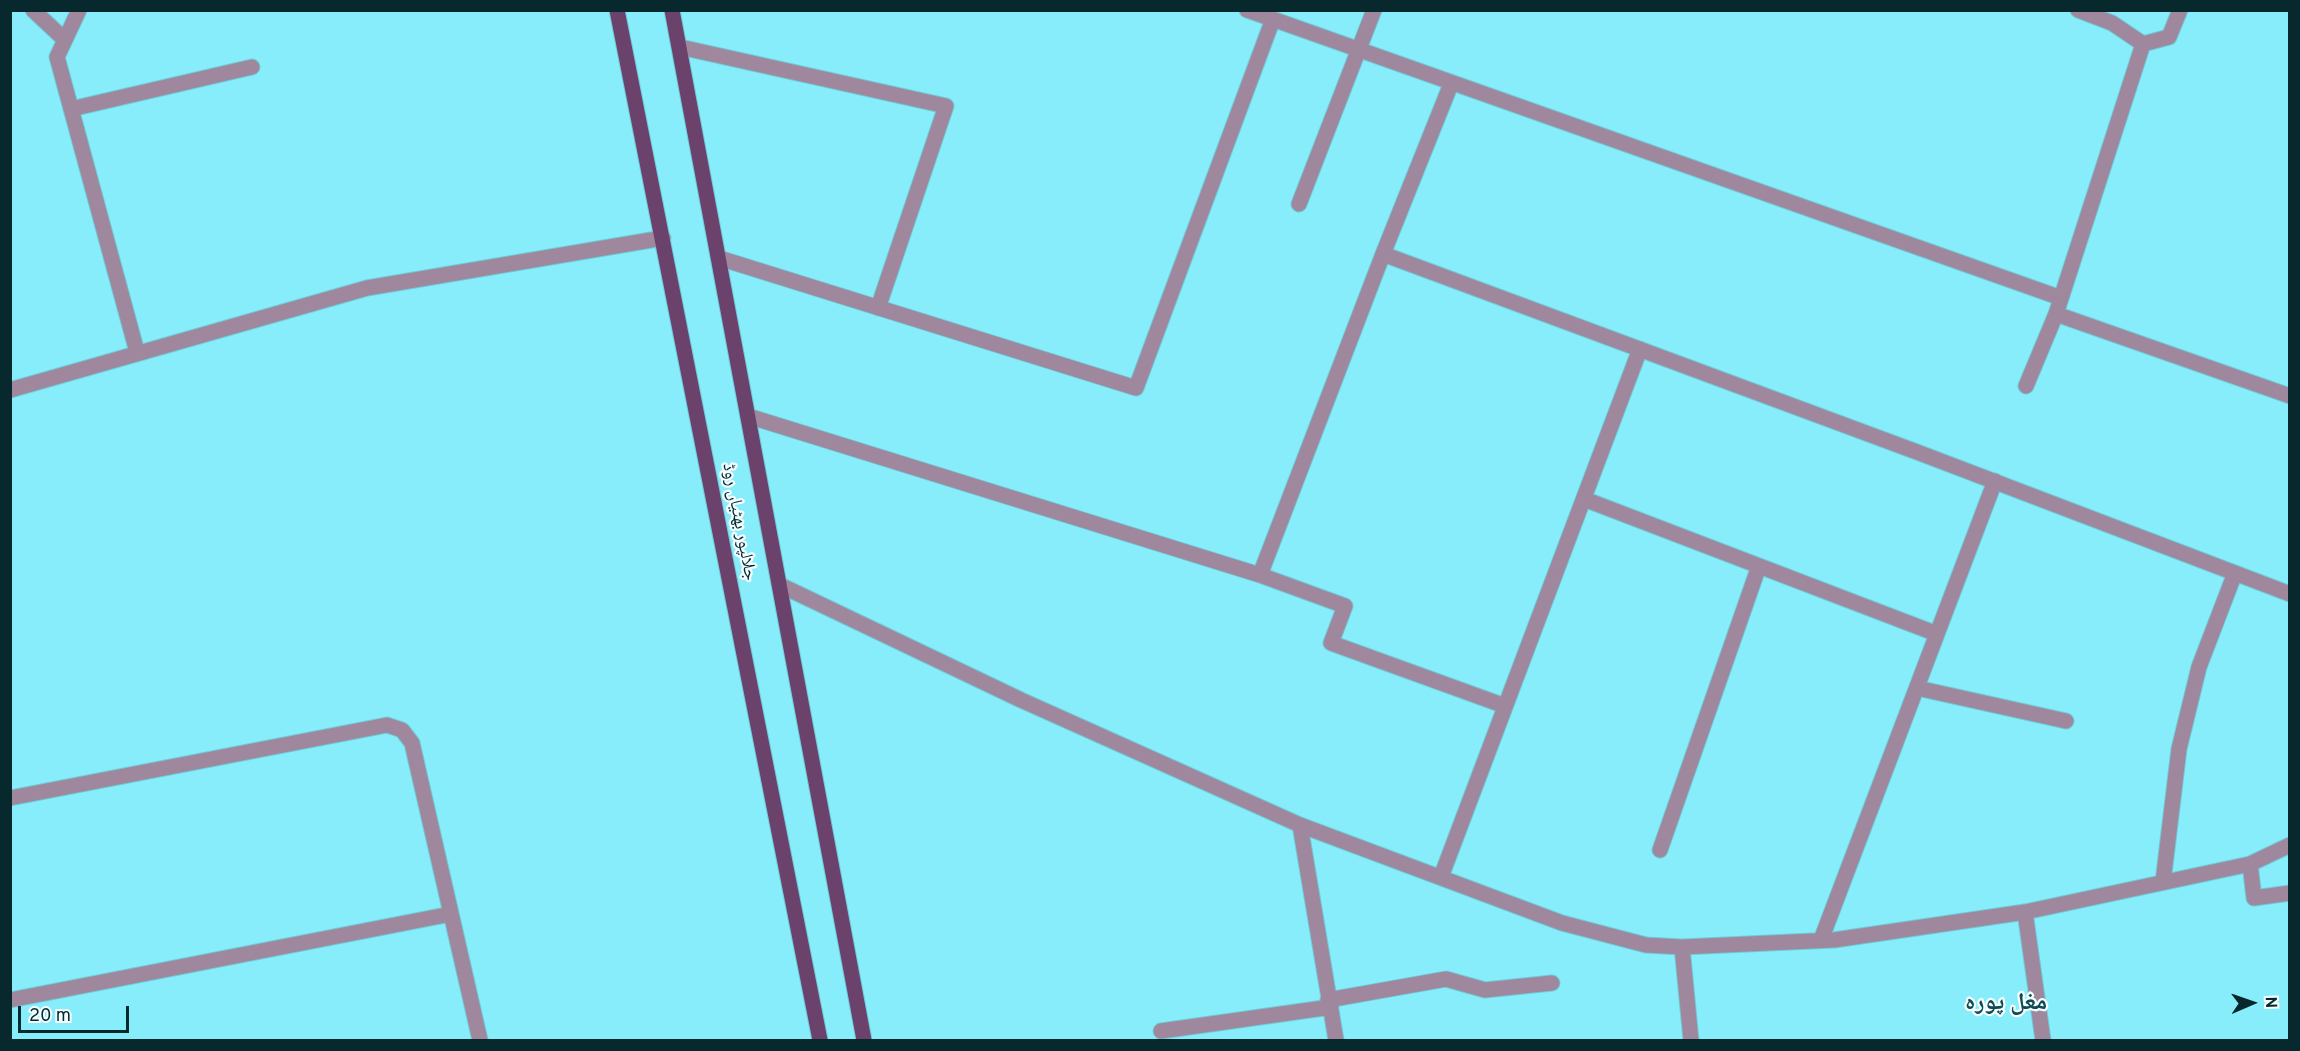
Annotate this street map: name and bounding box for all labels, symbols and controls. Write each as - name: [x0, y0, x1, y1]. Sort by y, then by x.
- street label: جلالپور بھٹیاں روڈ: [716, 461, 760, 583]
- north arrow: [2222, 973, 2282, 1033]
- district label: مغل پورہ: [1965, 990, 2047, 1018]
- scale bar: [21, 994, 132, 1032]
- text: N: [2260, 996, 2280, 1008]
- text: 20 m: [29, 1005, 71, 1028]

